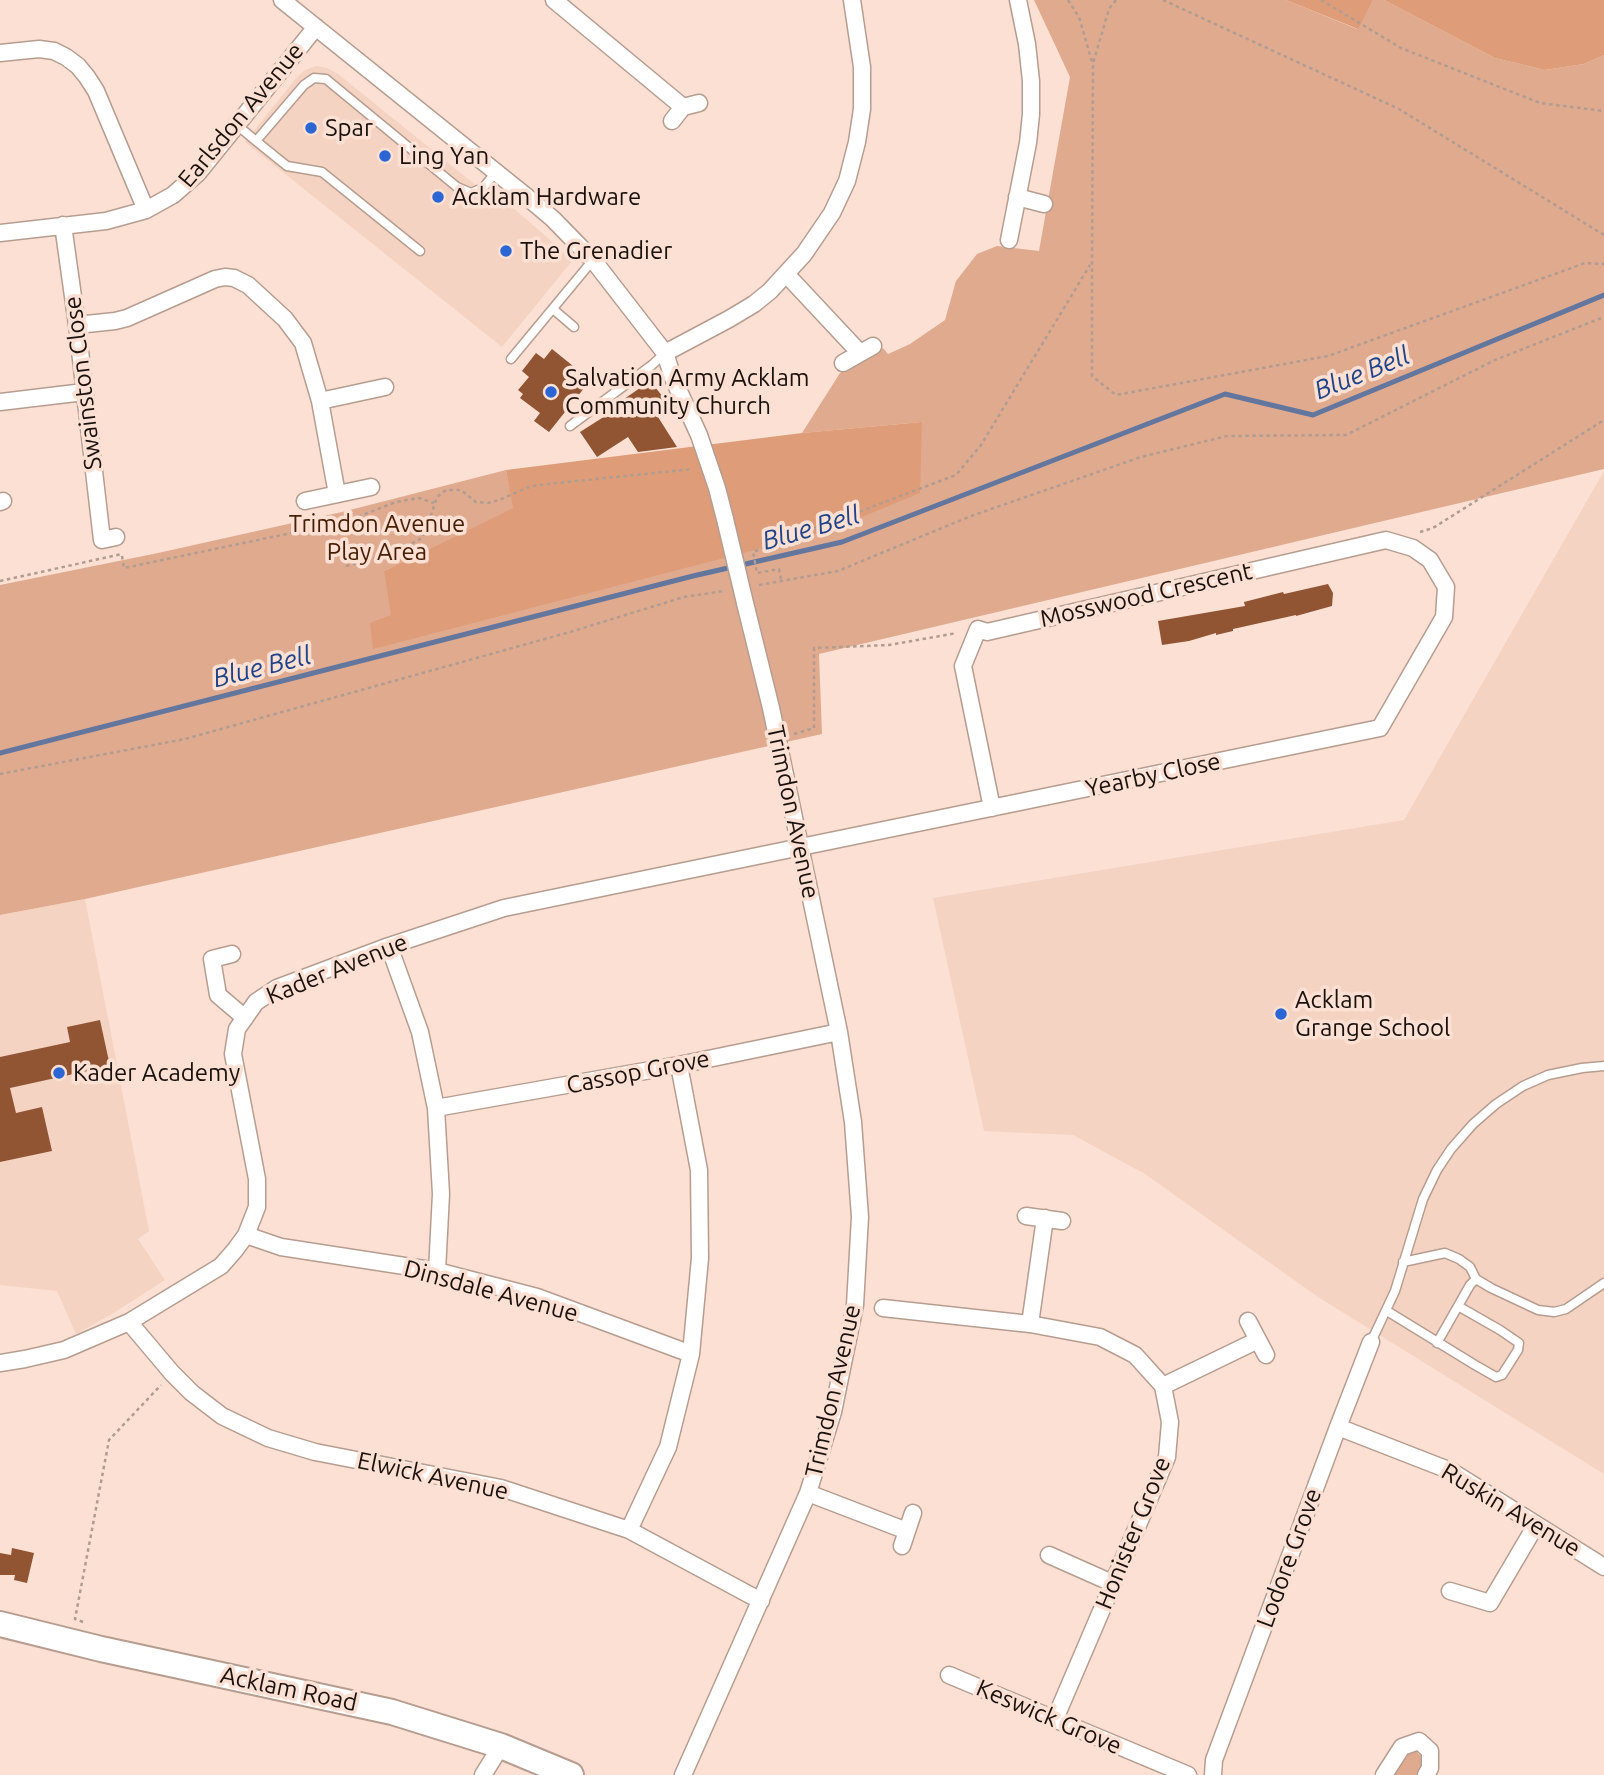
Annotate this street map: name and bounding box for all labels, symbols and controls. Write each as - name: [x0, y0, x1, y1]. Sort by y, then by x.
- street label: Earlsdon Avenue: [172, 37, 310, 193]
- place label: Spar: [325, 114, 373, 142]
- marker: Spar: [303, 120, 319, 136]
- place label: Ling Yan: [399, 142, 489, 170]
- marker: Ling Yan: [377, 148, 393, 164]
- place label: Acklam Hardware: [452, 183, 641, 211]
- marker: Acklam Hardware: [430, 189, 446, 205]
- place label: The Grenadier: [520, 237, 672, 265]
- marker: The Grenadier: [498, 243, 514, 259]
- street label: Swainston Close: [58, 295, 108, 471]
- water label: Blue Bell: [1310, 340, 1414, 406]
- place label: Salvation Army Acklam Community Church: [565, 364, 809, 420]
- marker: Salvation Army Acklam Community Church: [543, 384, 559, 400]
- water label: Blue Bell: [758, 499, 864, 557]
- park label: Trimdon Avenue Play Area: [289, 510, 465, 566]
- street label: Mosswood Crescent: [1037, 557, 1255, 633]
- water label: Blue Bell: [210, 640, 314, 694]
- street label: Trimdon Avenue: [761, 723, 825, 901]
- street label: Yearby Close: [1083, 747, 1223, 803]
- street label: Kader Avenue: [262, 928, 412, 1010]
- place label: Acklam Grange School: [1295, 986, 1450, 1042]
- marker: Acklam Grange School: [1273, 1006, 1289, 1022]
- street label: Cassop Grove: [564, 1044, 712, 1100]
- place label: Kader Academy: [73, 1059, 240, 1087]
- marker: Kader Academy: [51, 1065, 67, 1081]
- street label: Dinsdale Avenue: [401, 1254, 581, 1328]
- street label: Trimdon Avenue: [799, 1302, 867, 1480]
- street label: Elwick Avenue: [355, 1446, 511, 1506]
- street label: Honister Grove: [1089, 1453, 1177, 1613]
- street label: Ruskin Avenue: [1436, 1457, 1586, 1563]
- street label: Lodore Grove: [1250, 1484, 1328, 1632]
- street label: Acklam Road: [218, 1660, 360, 1718]
- street label: Keswick Grove: [972, 1673, 1126, 1761]

